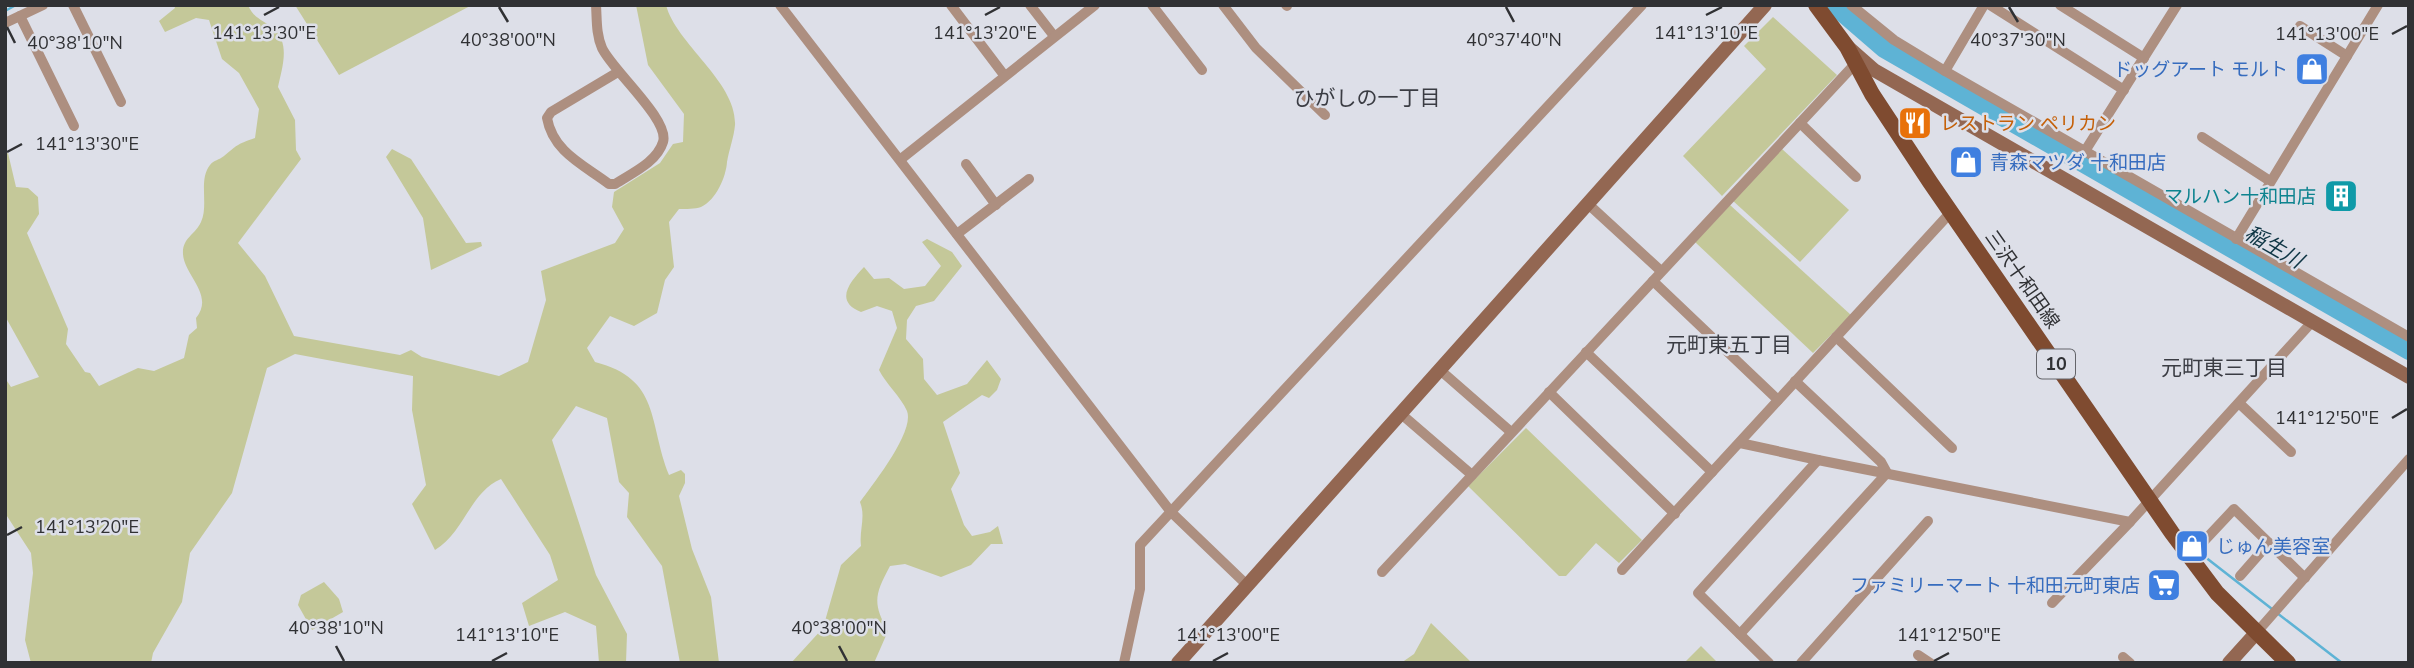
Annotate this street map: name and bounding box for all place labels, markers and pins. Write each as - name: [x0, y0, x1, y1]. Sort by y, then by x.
- shop icon: ドッグアート モルト: [2293, 50, 2331, 88]
- place label: ドッグアート モルト: [2113, 57, 2288, 83]
- restaurant icon: レストラン ペリカン: [1896, 104, 1934, 142]
- place label: レストラン ペリカン: [1940, 111, 2116, 137]
- shop icon: 青森マツダ 十和田店: [1947, 143, 1985, 181]
- place label: 青森マツダ 十和田店: [1990, 150, 2166, 176]
- building icon: マルハン十和田店: [2322, 177, 2360, 215]
- place label: マルハン十和田店: [2164, 184, 2316, 210]
- shop icon: じゅん美容室: [2173, 527, 2211, 565]
- place label: じゅん美容室: [2216, 534, 2330, 560]
- supermarket icon: ファミリーマート 十和田元町東店: [2145, 566, 2183, 604]
- place label: ファミリーマート 十和田元町東店: [1850, 573, 2140, 599]

